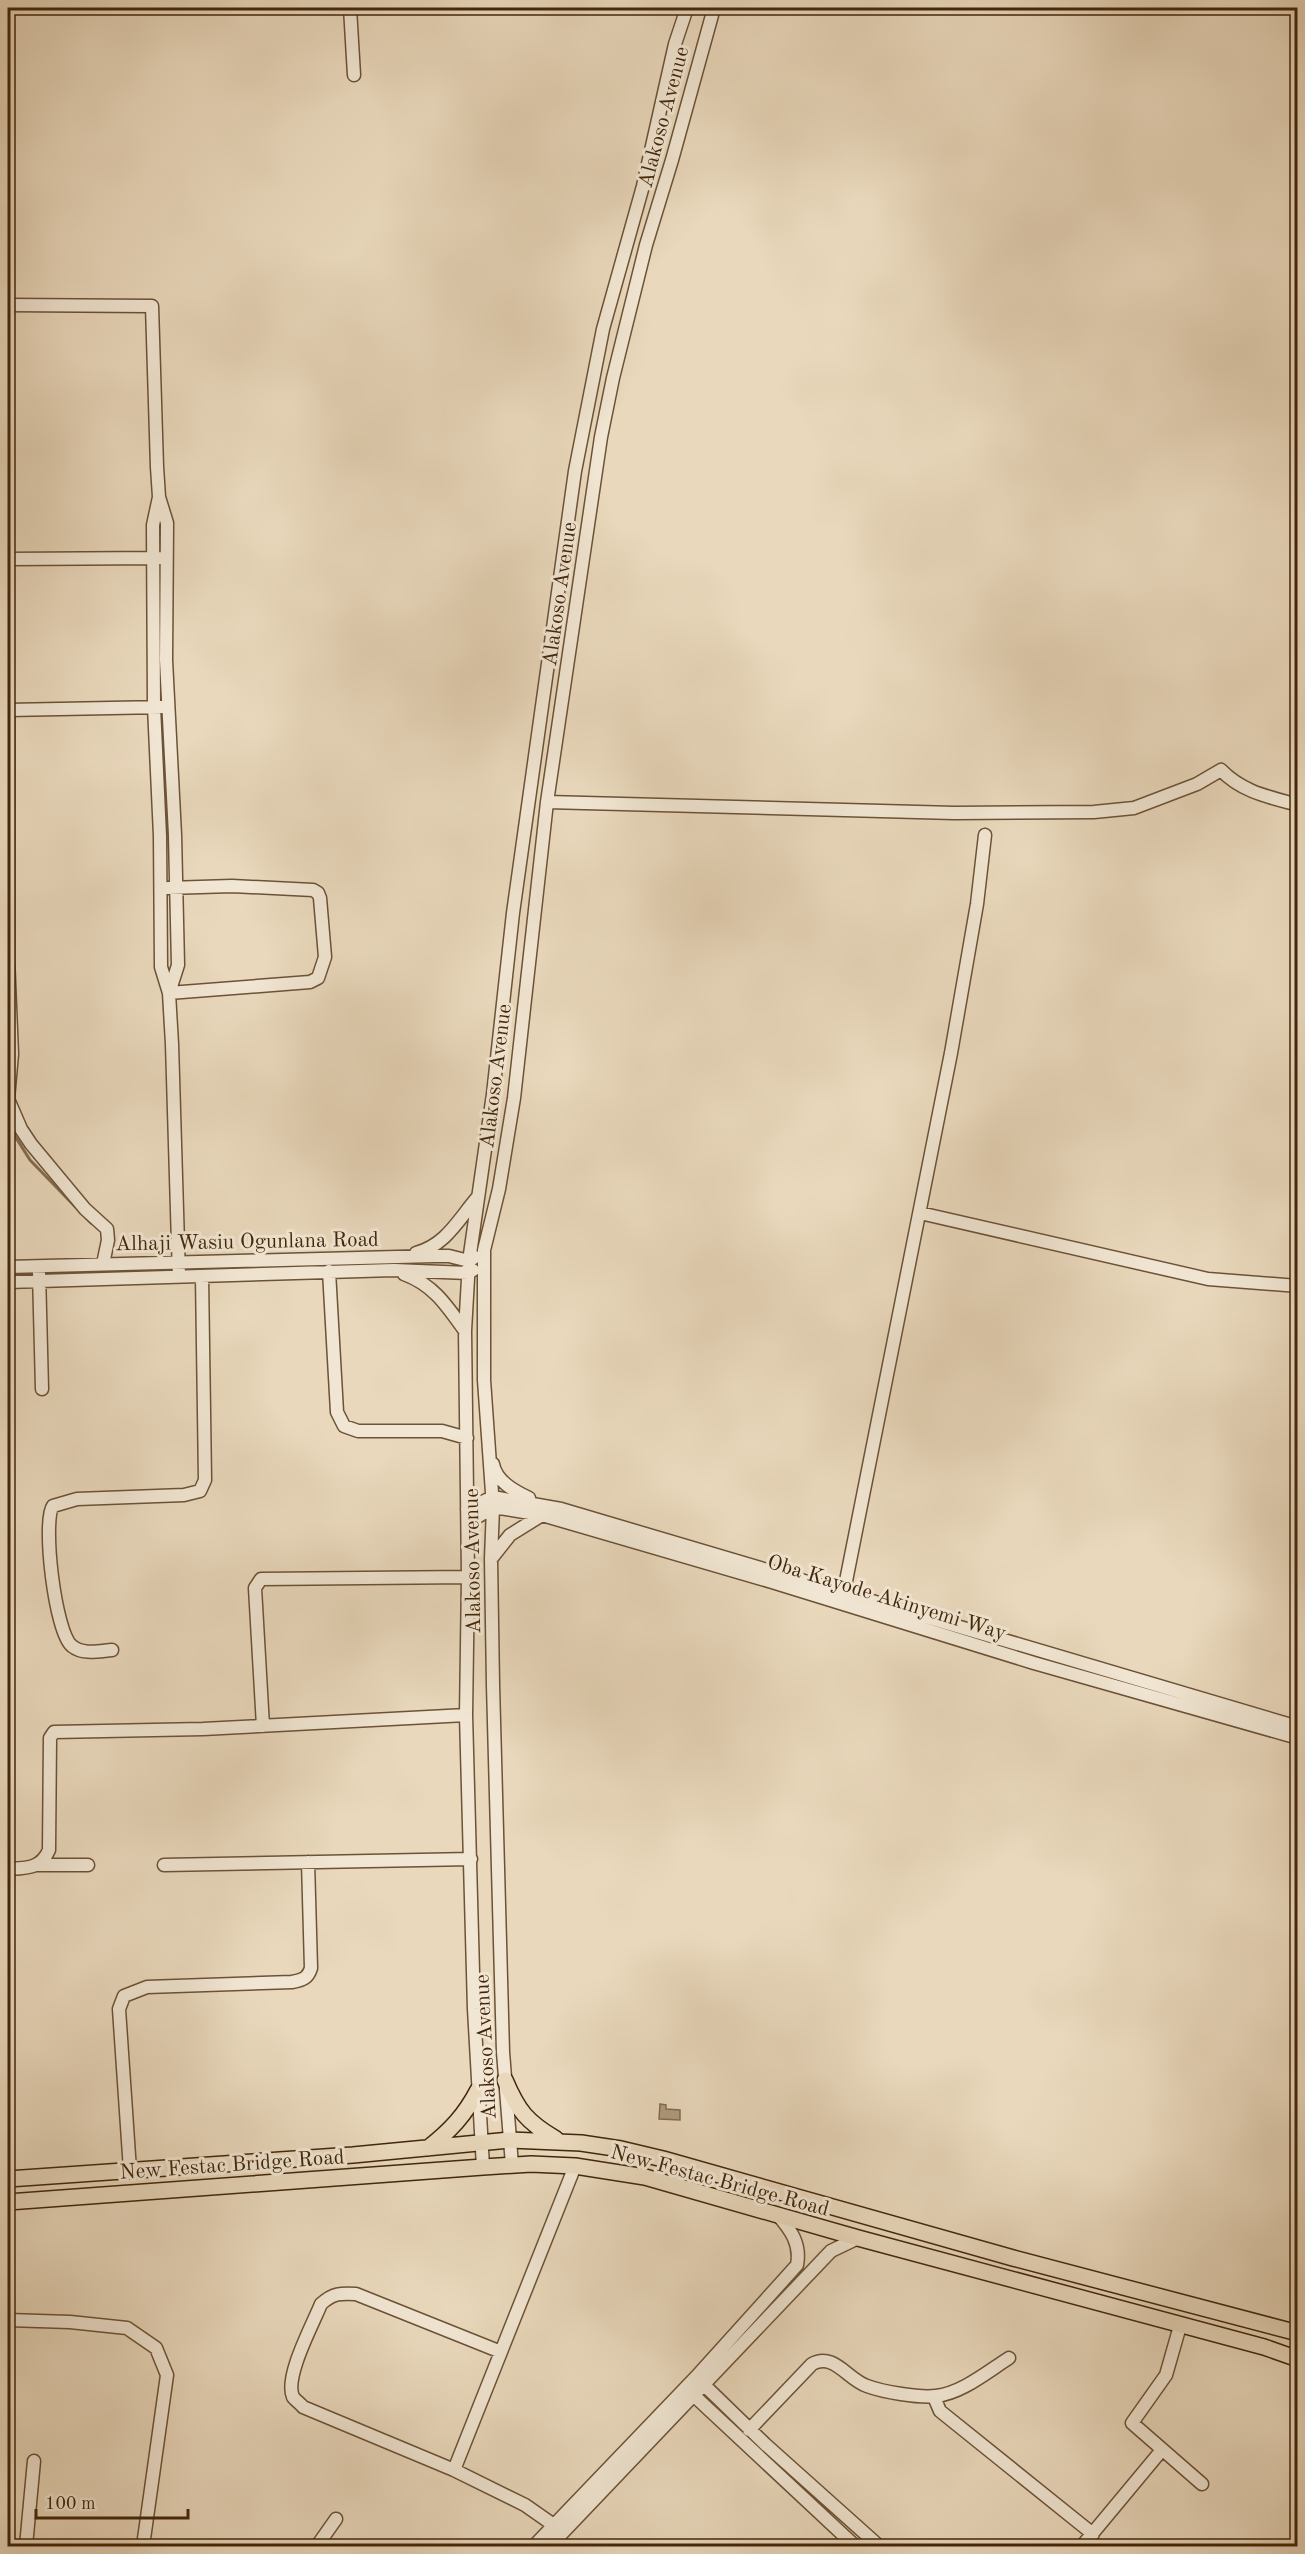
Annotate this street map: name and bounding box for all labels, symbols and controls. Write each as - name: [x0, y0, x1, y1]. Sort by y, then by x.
- street label: Alakoso Avenue: [635, 44, 693, 190]
- street label: Alakoso Avenue: [540, 521, 581, 668]
- street label: Alakoso Avenue: [477, 1003, 516, 1150]
- street label: Alhaji Wasiu Ogunlana Road: [115, 1230, 379, 1255]
- street label: Alakoso Avenue: [462, 1488, 485, 1634]
- street label: Oba Kayode Akinyemi Way: [765, 1552, 1008, 1645]
- street label: Alakoso Avenue: [472, 1974, 501, 2120]
- street label: New Festac Bridge Road: [608, 2142, 831, 2221]
- street label: New Festac Bridge Road: [119, 2147, 345, 2184]
- scale bar: [36, 2482, 188, 2520]
- text: 100 m: [45, 2495, 96, 2513]

